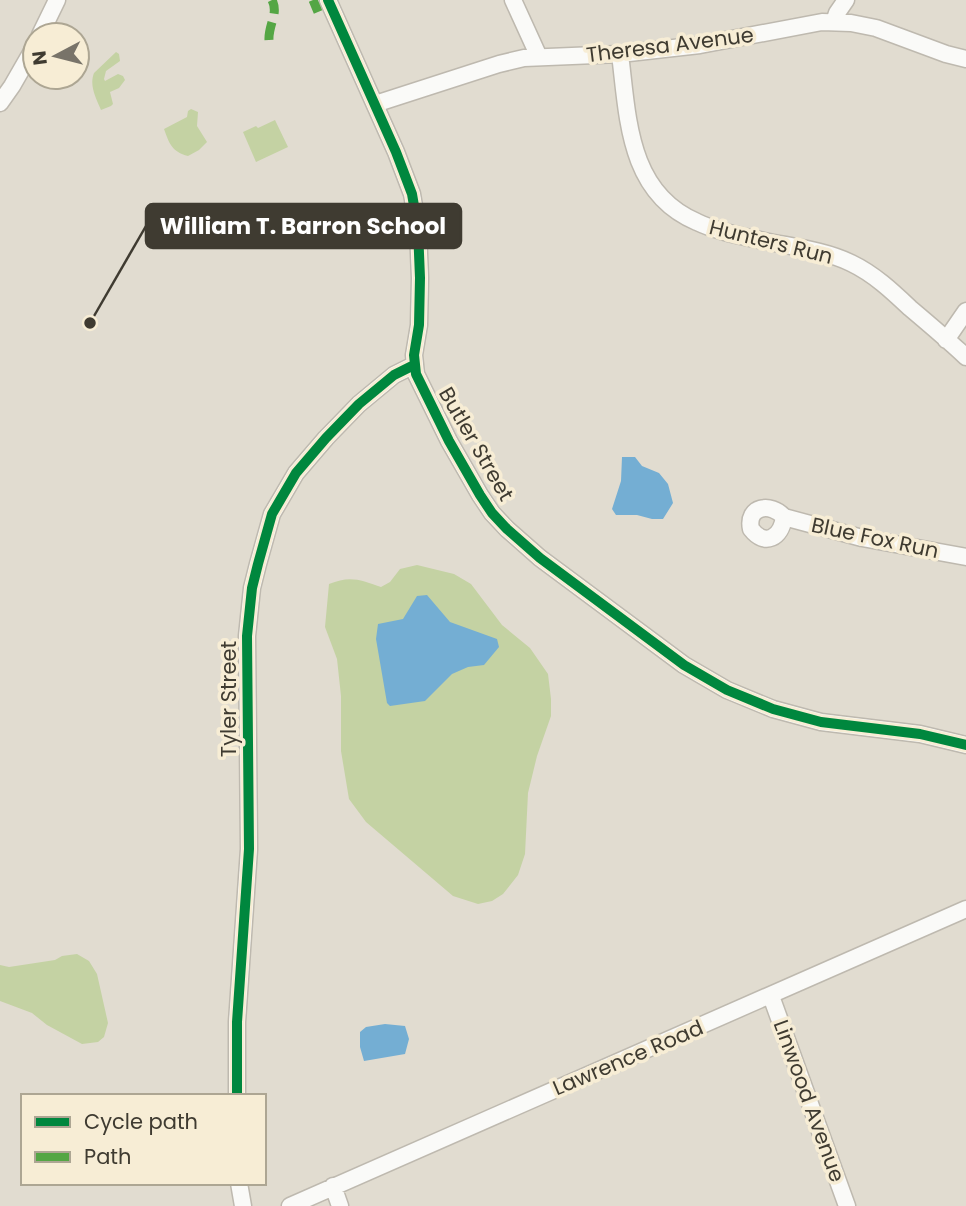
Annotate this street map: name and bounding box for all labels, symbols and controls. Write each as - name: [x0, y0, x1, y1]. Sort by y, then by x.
- street label: Theresa Avenue: [585, 20, 755, 69]
- north arrow: [21, 21, 91, 91]
- text: N: [25, 49, 54, 67]
- callout: William T. Barron School: [146, 204, 461, 248]
- text: William T. Barron School: [160, 210, 446, 242]
- street label: Hunters Run: [706, 212, 836, 271]
- street label: Butler Street: [432, 381, 521, 506]
- street label: Blue Fox Run: [809, 510, 941, 565]
- street label: Tyler Street: [214, 641, 243, 757]
- street label: Lawrence Road: [548, 1013, 707, 1102]
- street label: Linwood Avenue: [767, 1016, 852, 1186]
- legend: [21, 1094, 266, 1185]
- text: Cycle path: [84, 1107, 198, 1136]
- text: Path: [84, 1142, 131, 1171]

